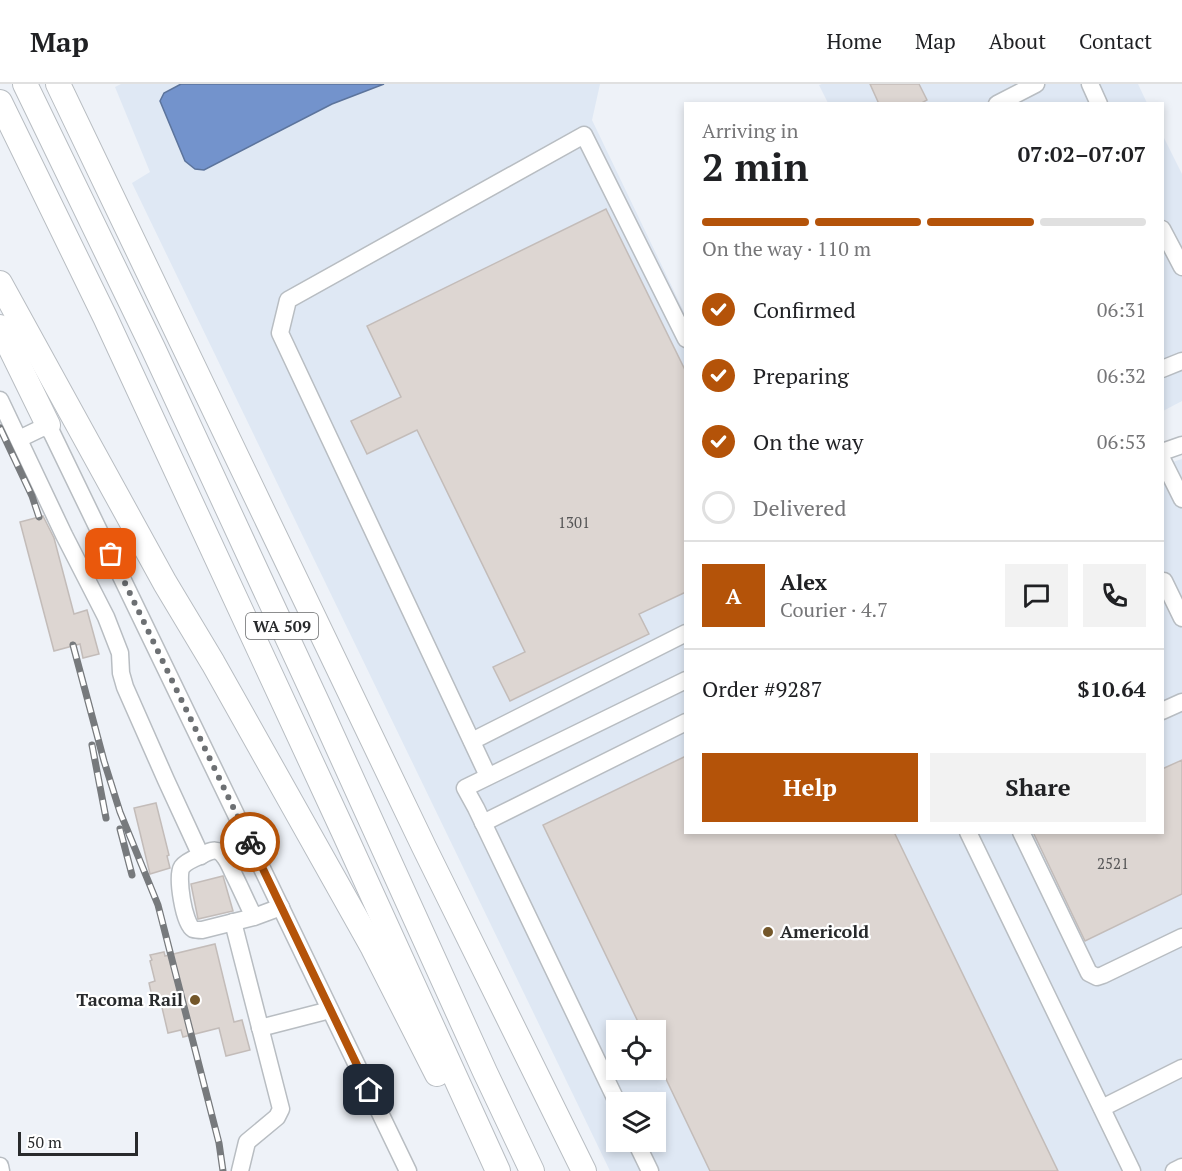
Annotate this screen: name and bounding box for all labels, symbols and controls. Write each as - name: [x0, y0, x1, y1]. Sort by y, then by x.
- text: Map: [30, 23, 89, 60]
- text: Home: [826, 27, 882, 55]
- text: Map: [915, 27, 956, 55]
- text: About: [989, 27, 1046, 55]
- text: Contact: [1079, 27, 1152, 55]
- text: Arriving in: [702, 117, 798, 144]
- text: 07:02–07:07: [1018, 139, 1146, 168]
- text: 2 min: [702, 140, 809, 192]
- text: On the way · 110 m: [702, 235, 871, 262]
- icon: check: [702, 293, 735, 326]
- text: Confirmed: [753, 295, 856, 324]
- text: 06:31: [1097, 296, 1146, 323]
- icon: check: [702, 359, 735, 392]
- text: Preparing: [753, 361, 849, 390]
- text: 06:32: [1097, 362, 1146, 389]
- icon: check: [702, 425, 735, 458]
- text: On the way: [753, 427, 863, 456]
- text: 06:53: [1097, 428, 1146, 455]
- text: Delivered: [753, 493, 846, 522]
- house number: 1301: [558, 512, 590, 532]
- pin: [85, 528, 136, 579]
- icon: bag: [94, 537, 127, 570]
- button: chat: [1005, 564, 1068, 627]
- button: phone: [1083, 564, 1146, 627]
- text: Alex: [780, 567, 827, 596]
- text: A: [725, 581, 742, 610]
- text: Courier · 4.7: [780, 596, 888, 623]
- road number: WA 509: [246, 613, 318, 639]
- text: Order #9287: [702, 674, 822, 703]
- text: $10.64: [1077, 674, 1146, 703]
- button: Help: [702, 753, 918, 822]
- button: Share: [930, 753, 1146, 822]
- courier: [220, 812, 280, 872]
- icon: bike: [234, 826, 267, 859]
- house number: 2521: [1097, 853, 1129, 873]
- place label: Americold: [780, 919, 869, 943]
- marker: Americold: [761, 925, 775, 939]
- place label: Tacoma Rail: [76, 987, 183, 1011]
- marker: Tacoma Rail: [188, 993, 202, 1007]
- map controls: [606, 1020, 666, 1152]
- button: locate: [606, 1020, 666, 1080]
- pin: [343, 1064, 394, 1115]
- icon: home: [352, 1073, 385, 1106]
- button: layers: [606, 1092, 666, 1152]
- scale bar: [18, 1129, 138, 1156]
- text: 50 m: [27, 1131, 62, 1153]

